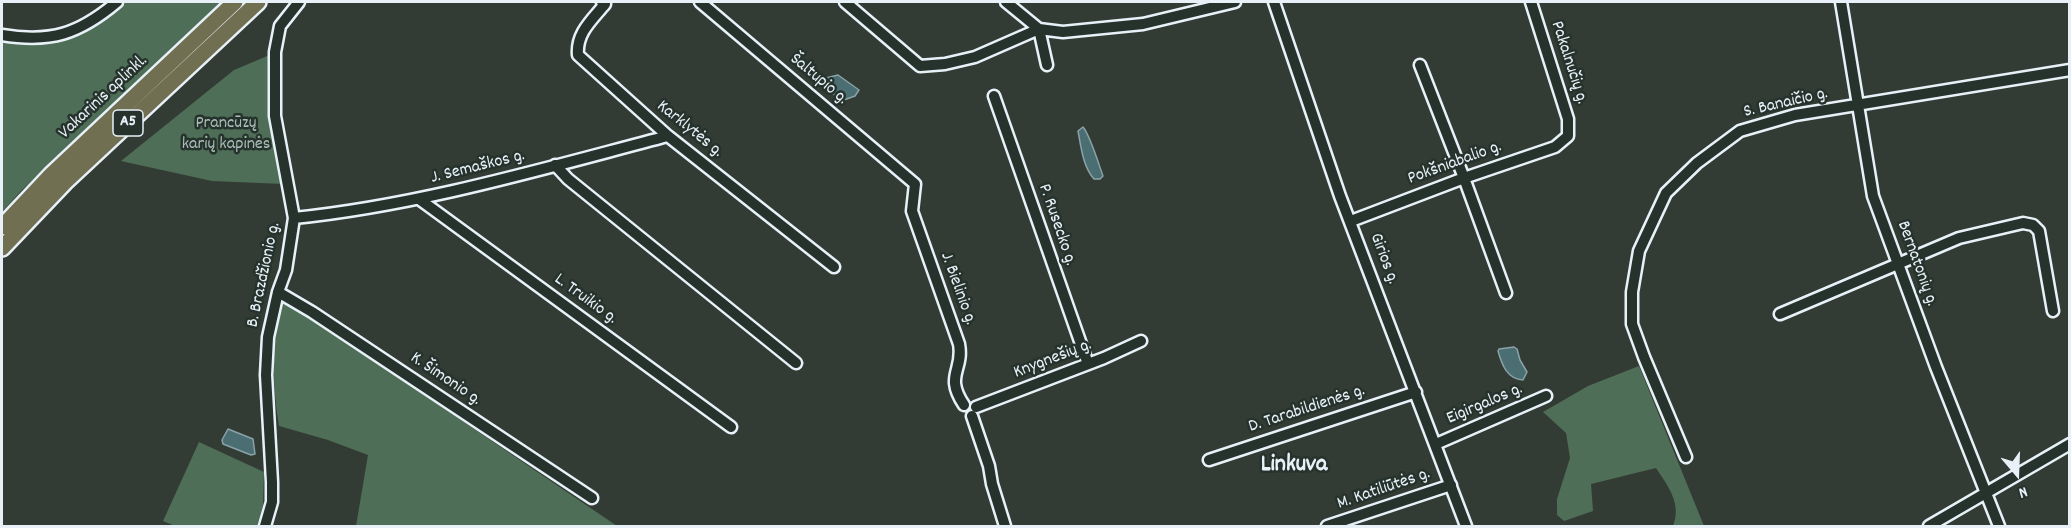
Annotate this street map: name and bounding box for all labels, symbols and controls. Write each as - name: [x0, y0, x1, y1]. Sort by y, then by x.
- street label: Pakalnučių g.: [1544, 19, 1592, 107]
- street label: Šaltupio g.: [785, 50, 851, 110]
- street label: Vakarinis aplinkl.: [55, 51, 153, 145]
- street label: S. Banaičio g.: [1742, 84, 1830, 124]
- street label: Karklytės g.: [651, 97, 727, 163]
- road number: A5: [113, 110, 143, 136]
- park label: Prancūzų karių kapinės: [182, 114, 270, 156]
- street label: Pokšniabalio g.: [1405, 137, 1505, 191]
- street label: J. Semaškos g.: [429, 146, 527, 190]
- street label: P. Rusecko g.: [1032, 181, 1080, 269]
- street label: Bernatonių g.: [1891, 219, 1941, 309]
- street label: B. Brazdžionio g.: [243, 221, 287, 329]
- street label: Girios g.: [1363, 230, 1403, 288]
- street label: J. Bielinio g.: [934, 250, 980, 328]
- street label: L. Truikio g.: [549, 270, 621, 330]
- street label: Knygnešių g.: [1011, 335, 1095, 385]
- street label: K. Šimonio g.: [405, 348, 485, 412]
- street label: Eigirgalos g.: [1444, 379, 1526, 431]
- street label: D. Tarabildienės g.: [1246, 381, 1368, 439]
- north arrow: [1987, 444, 2047, 504]
- district label: Linkuva: [1261, 453, 1327, 481]
- street label: M. Katiliūtės g.: [1335, 464, 1433, 516]
- text: N: [2016, 479, 2031, 504]

